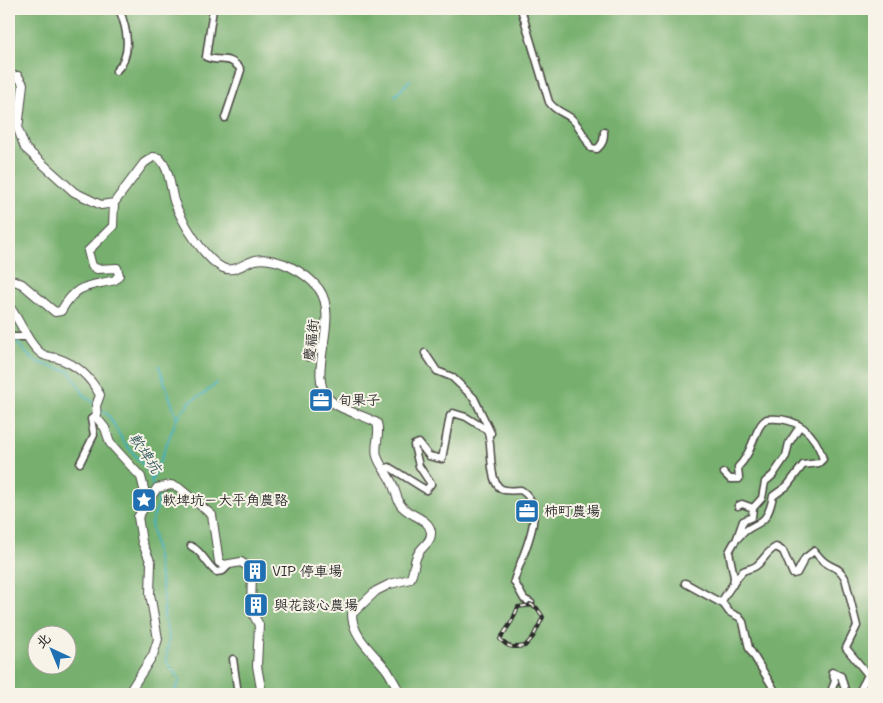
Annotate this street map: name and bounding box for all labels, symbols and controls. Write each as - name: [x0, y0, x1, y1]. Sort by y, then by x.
- street label: 慶福街: [299, 318, 322, 362]
- office icon: 旬果子: [308, 387, 334, 413]
- place label: 旬果子: [338, 390, 380, 409]
- water label: 軟埤坑: [125, 428, 168, 478]
- place icon: 軟埤坑－大平角農路: [131, 487, 157, 513]
- place label: 軟埤坑－大平角農路: [162, 490, 288, 509]
- office icon: 柿町農場: [514, 498, 540, 524]
- place label: 柿町農場: [544, 501, 600, 520]
- building icon: VIP 停車場: [242, 558, 268, 584]
- place label: VIP 停車場: [272, 561, 342, 580]
- building icon: 與花談心農場: [243, 592, 269, 618]
- place label: 與花談心農場: [274, 595, 358, 614]
- north arrow: [28, 626, 78, 676]
- text: 北: [31, 629, 54, 652]

